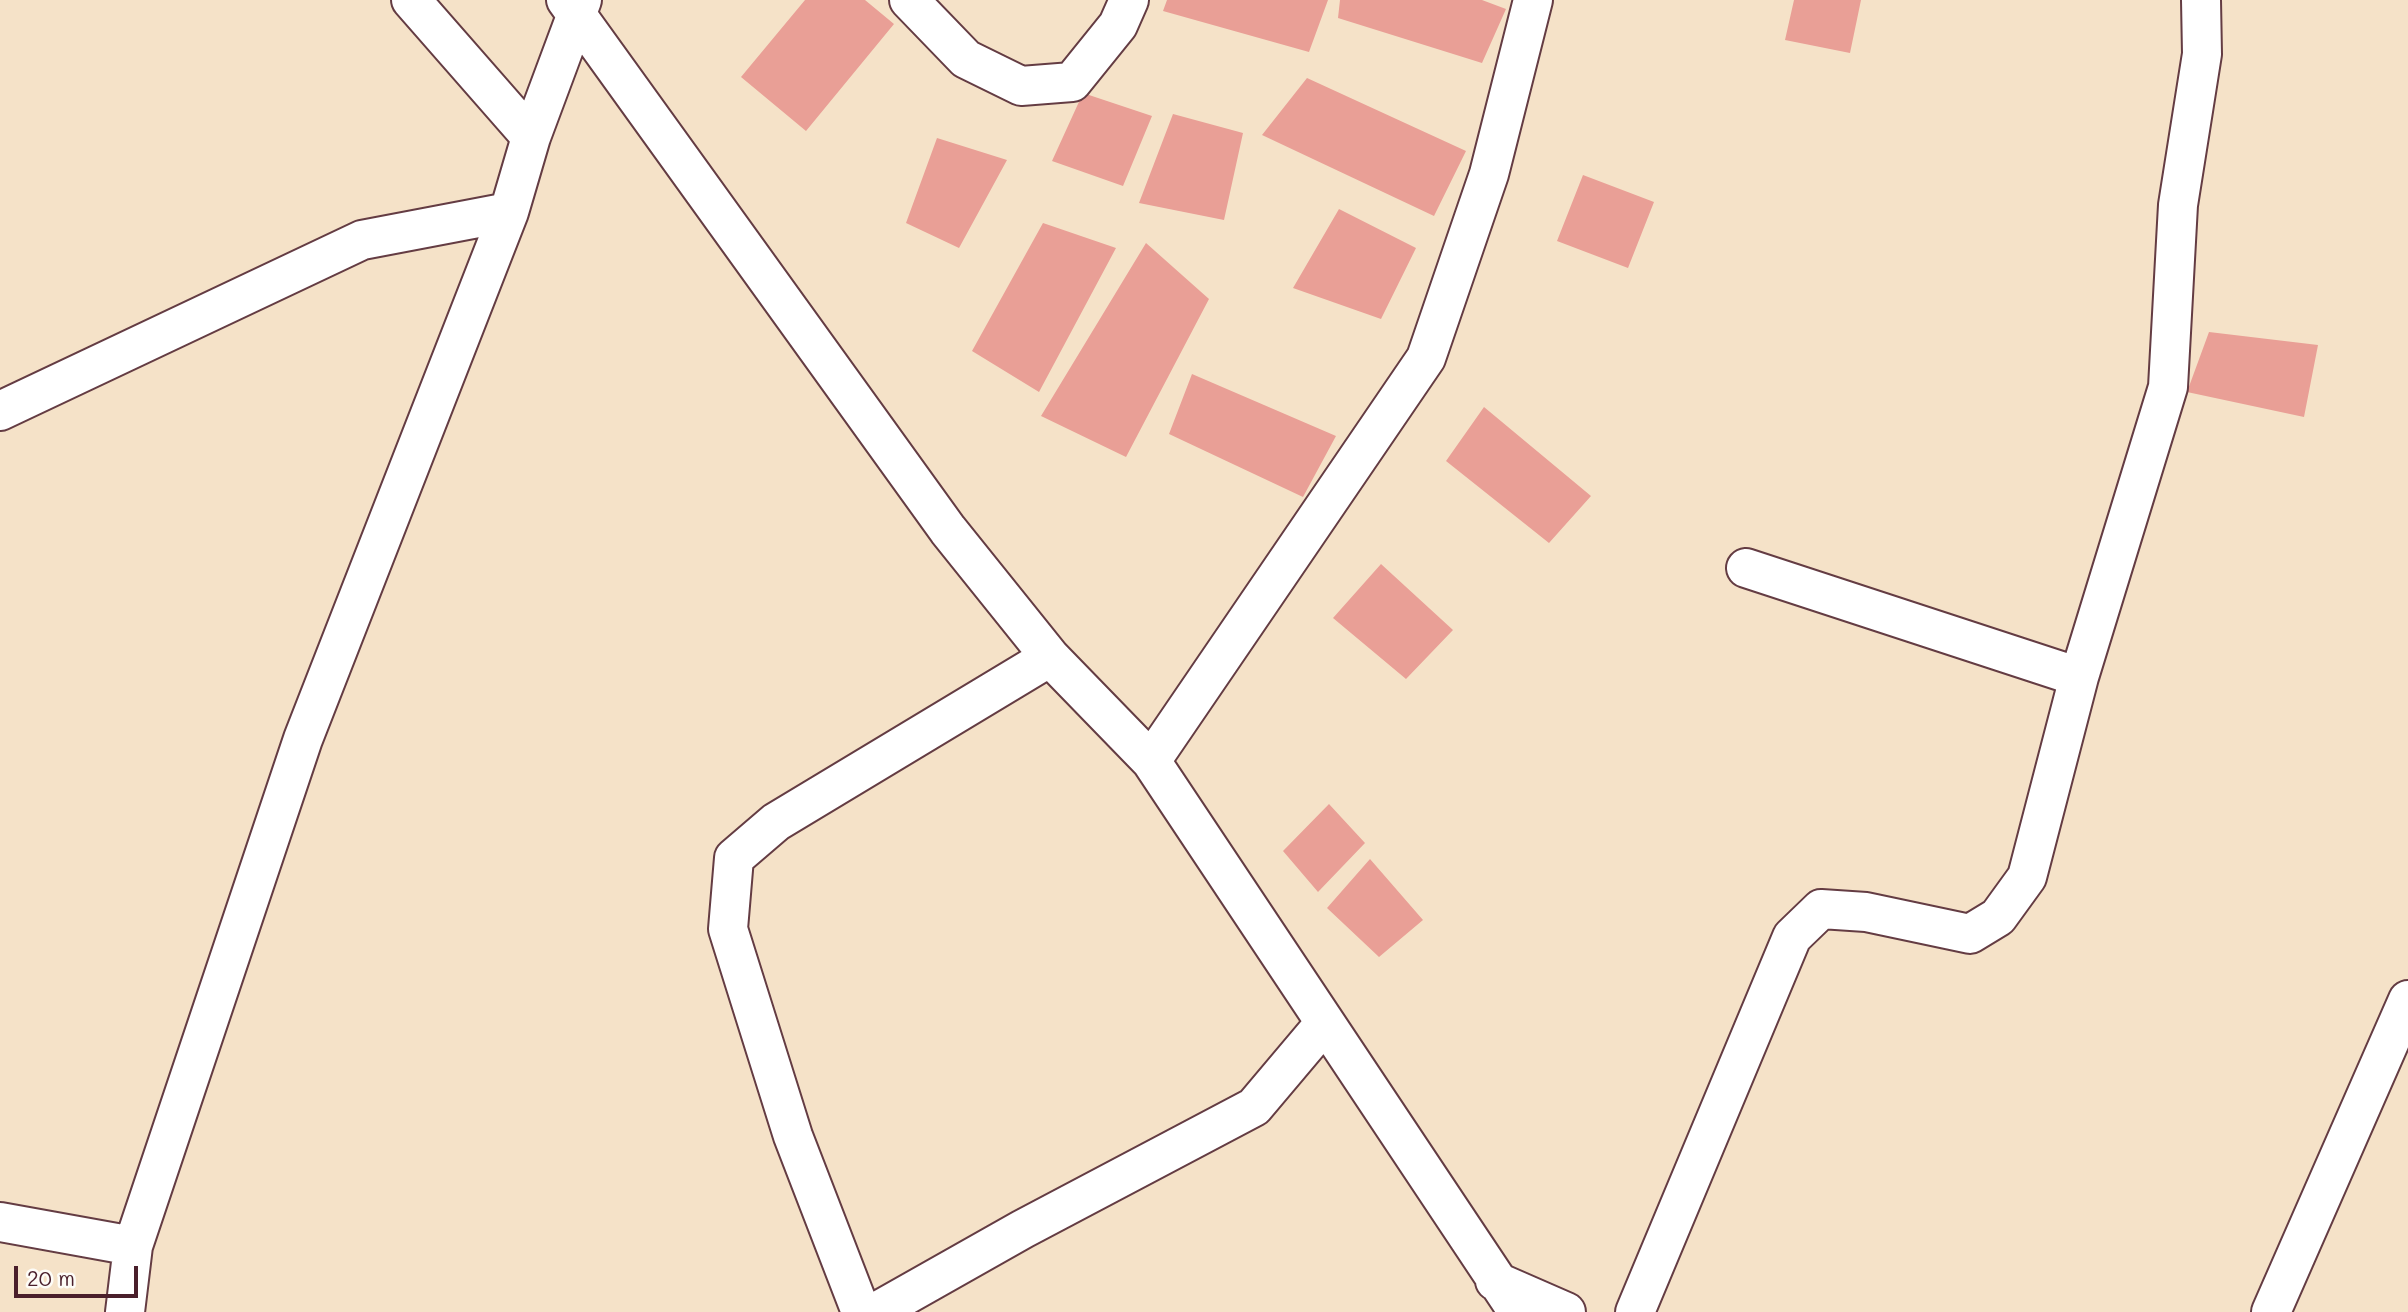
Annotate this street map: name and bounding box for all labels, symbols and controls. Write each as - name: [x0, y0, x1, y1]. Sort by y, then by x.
- scale bar: [18, 1252, 142, 1296]
- text: 20 m: [27, 1264, 75, 1291]

